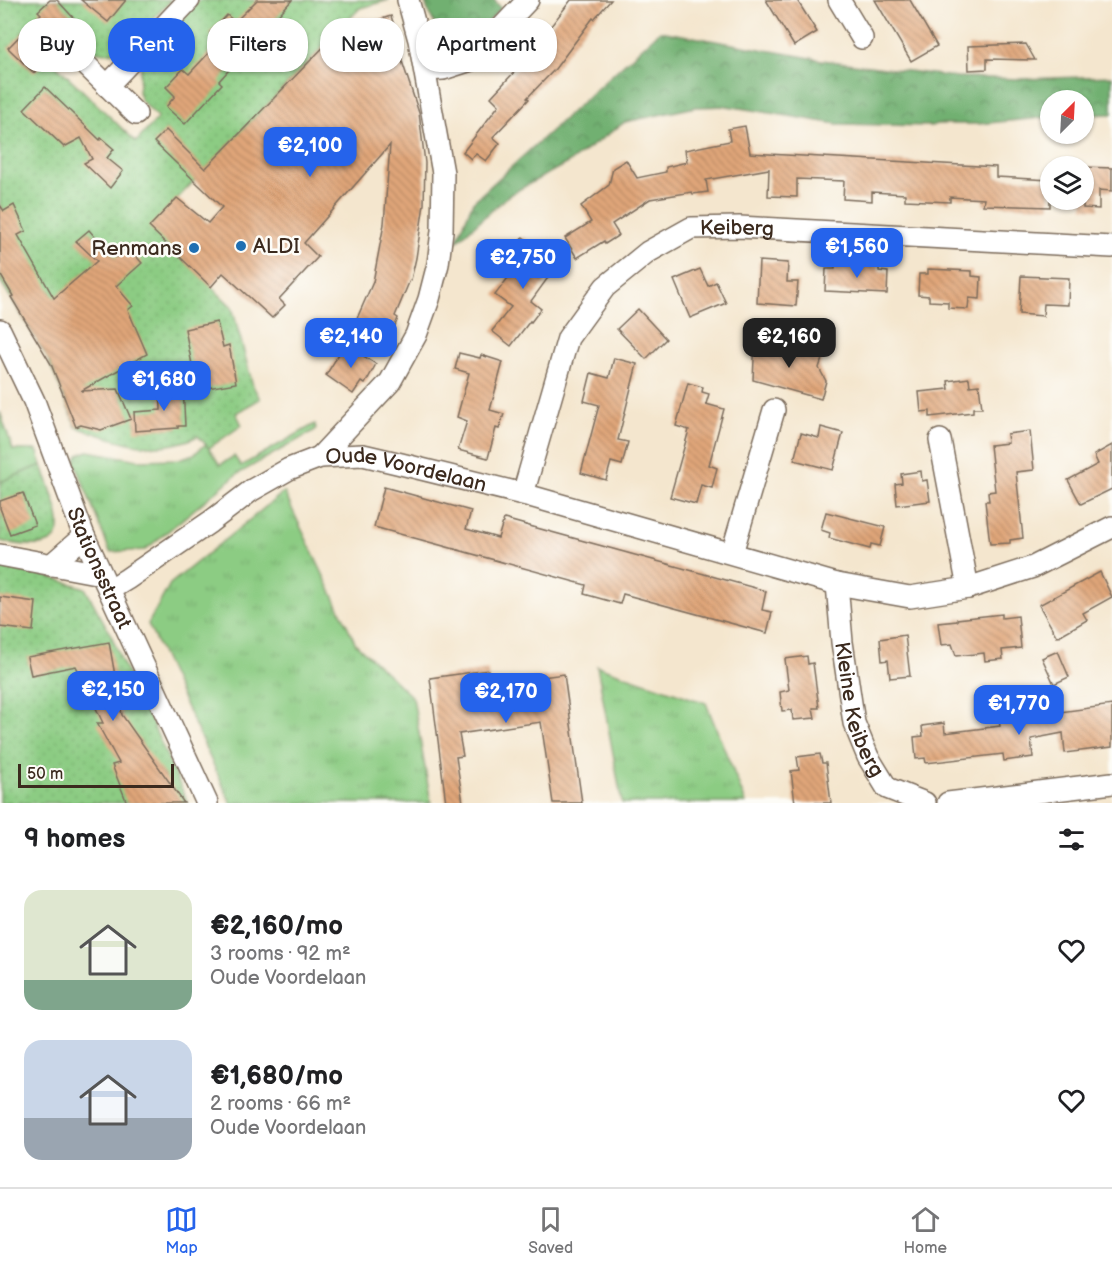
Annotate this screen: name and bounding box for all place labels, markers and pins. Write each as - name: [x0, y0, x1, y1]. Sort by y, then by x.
- pin: €2,100: [261, 127, 359, 178]
- pin: €1,560: [808, 228, 906, 279]
- place label: ALDI: [253, 234, 300, 259]
- place label: Renmans: [91, 236, 182, 261]
- marker: ALDI: [234, 239, 248, 253]
- pin: €2,750: [474, 239, 572, 290]
- marker: Renmans: [187, 241, 201, 255]
- pin: €2,140: [302, 318, 400, 369]
- pin: €2,160: [740, 318, 838, 369]
- pin: €1,680: [115, 361, 213, 412]
- pin: €2,150: [64, 671, 162, 722]
- pin: €2,170: [457, 673, 555, 724]
- pin: €1,770: [970, 685, 1068, 736]

